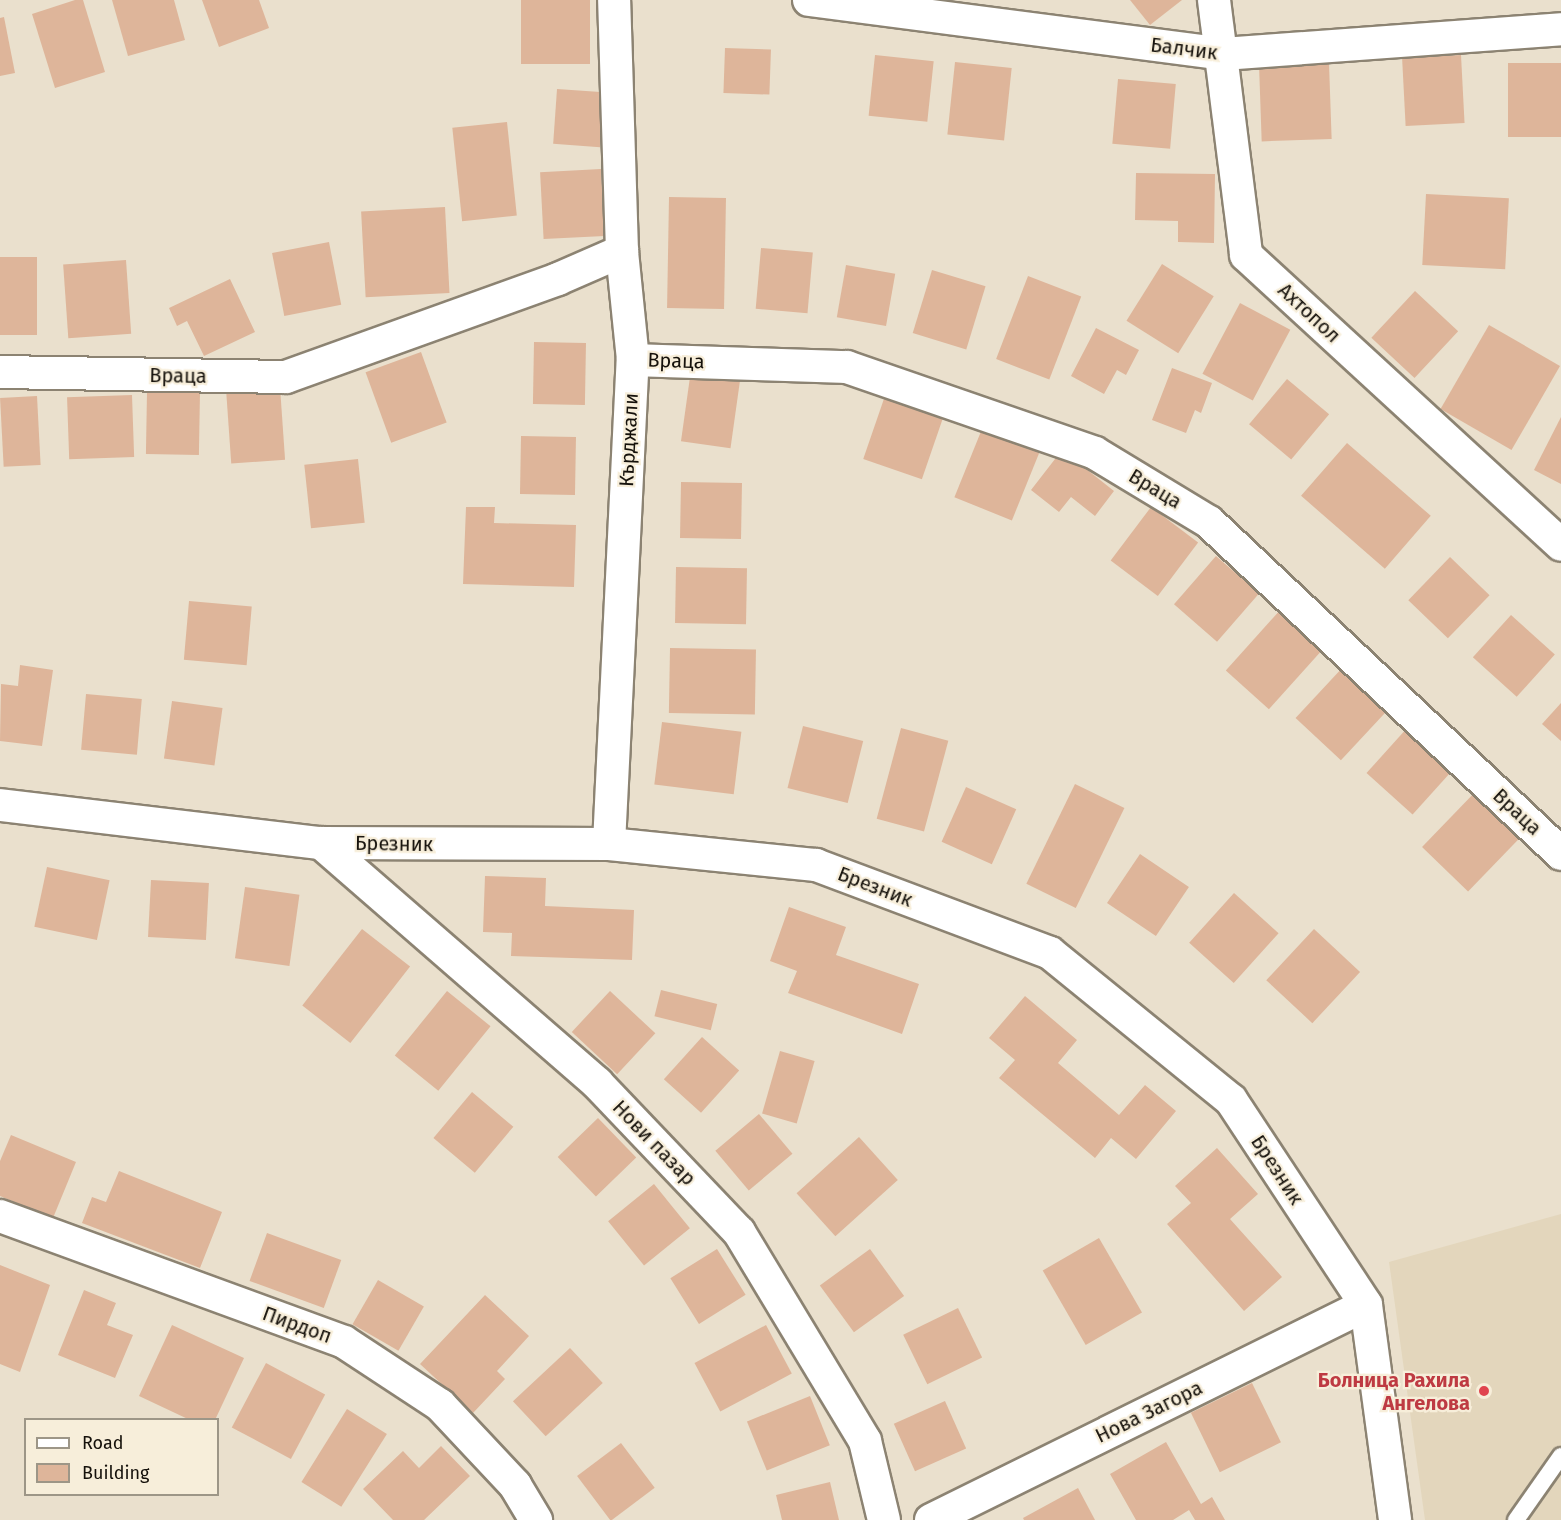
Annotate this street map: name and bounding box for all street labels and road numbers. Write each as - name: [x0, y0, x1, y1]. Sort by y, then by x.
- street label: Балчик: [1149, 33, 1219, 65]
- street label: Ахтопол: [1273, 278, 1345, 348]
- street label: Враца: [647, 348, 705, 374]
- street label: Враца: [149, 364, 207, 388]
- street label: Кърджали: [615, 392, 643, 488]
- street label: Враца: [1124, 464, 1186, 514]
- street label: Враца: [1488, 784, 1546, 840]
- street label: Брезник: [355, 831, 433, 857]
- street label: Брезник: [834, 862, 916, 912]
- street label: Нови пазар: [607, 1095, 701, 1191]
- street label: Брезник: [1246, 1131, 1308, 1209]
- street label: Пирдоп: [259, 1301, 335, 1349]
- street label: Нова Загора: [1092, 1376, 1206, 1448]

